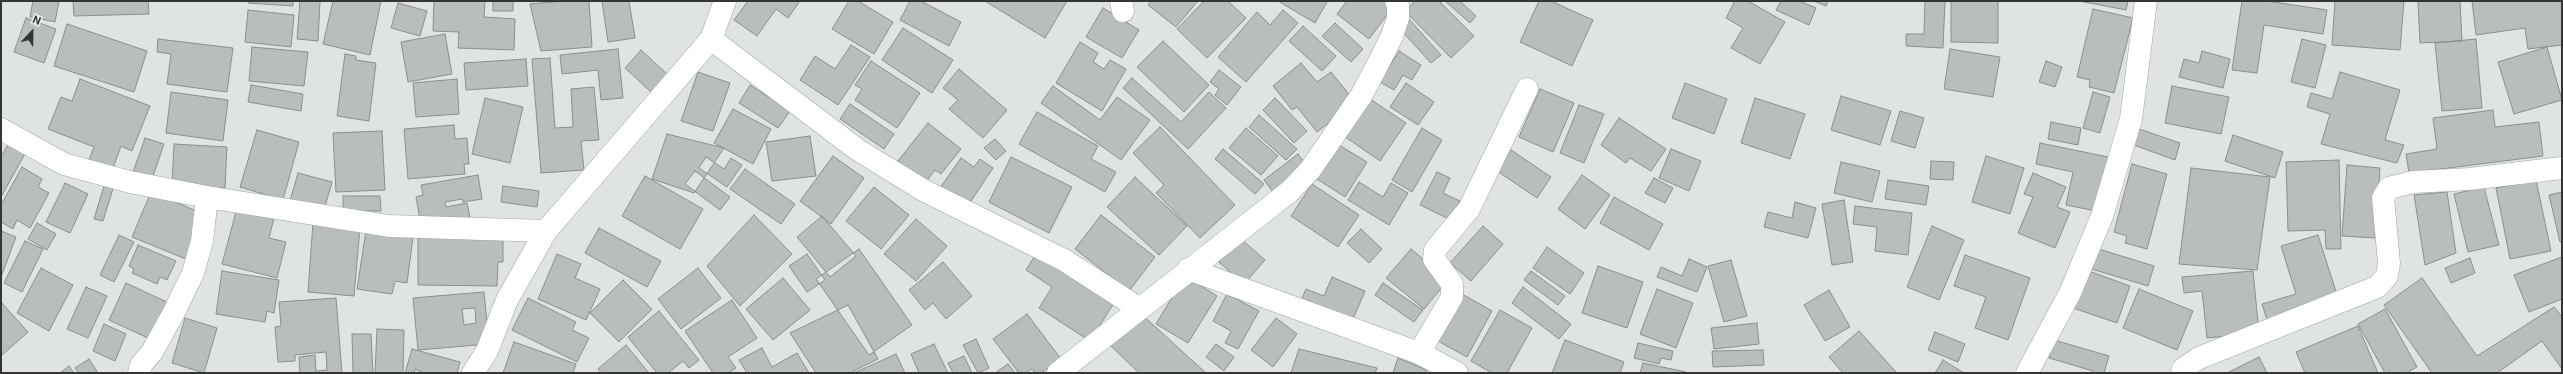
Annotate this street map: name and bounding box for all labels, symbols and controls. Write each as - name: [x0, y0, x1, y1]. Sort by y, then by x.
- north arrow: [12, 12, 52, 52]
- text: N: [31, 13, 43, 28]

